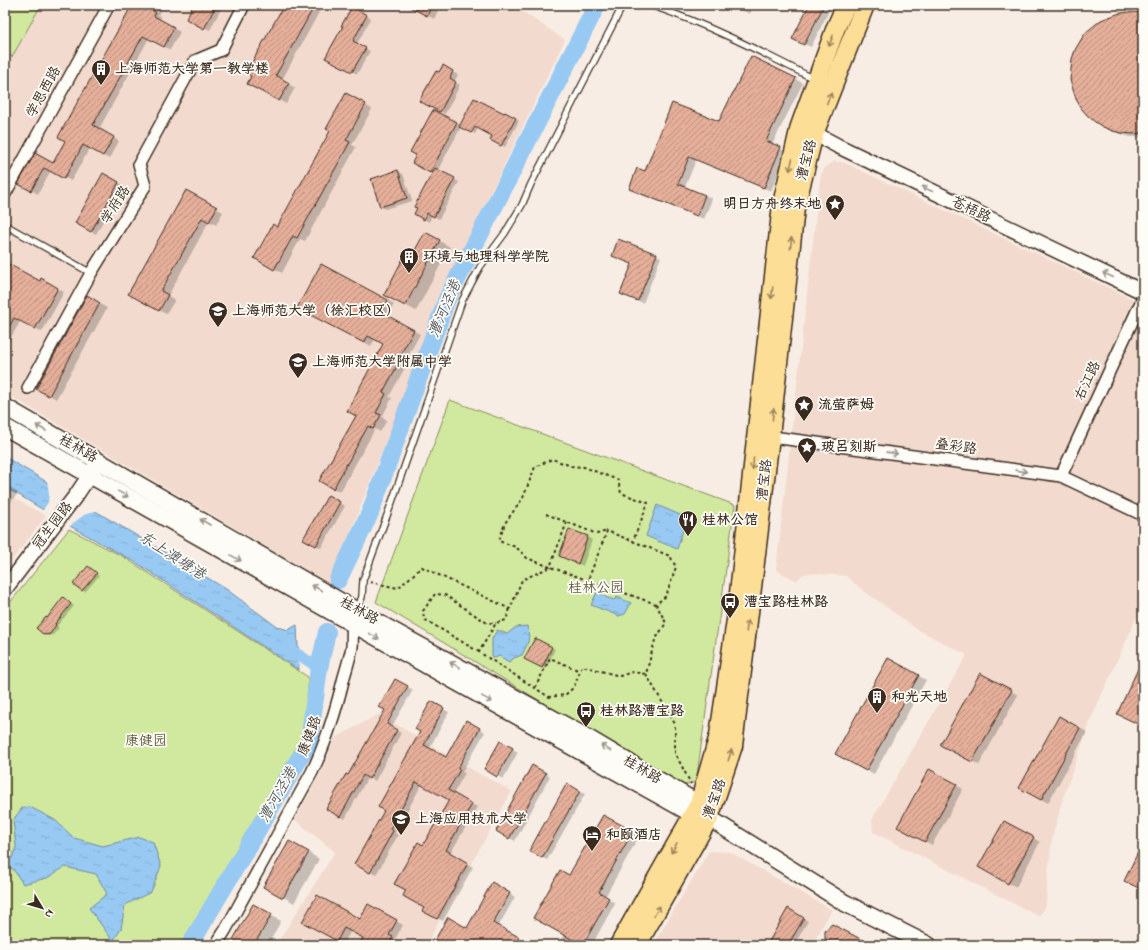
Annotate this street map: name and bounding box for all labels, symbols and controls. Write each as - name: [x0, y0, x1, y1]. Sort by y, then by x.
- one-way arrow: [827, 34, 834, 47]
- building icon: 上海师范大学第一教学楼: [90, 58, 112, 86]
- place label: 上海师范大学第一教学楼: [115, 59, 269, 80]
- street label: 学思西路: [21, 62, 67, 122]
- one-way arrow: [825, 92, 833, 104]
- street label: 漕宝路: [791, 137, 823, 183]
- one-way arrow: [787, 158, 795, 171]
- street label: 学府路: [96, 182, 136, 228]
- one-way arrow: [922, 185, 934, 192]
- street label: 苍梧路: [948, 192, 994, 228]
- place icon: 明日方舟终末地: [824, 193, 846, 221]
- place label: 明日方舟终末地: [723, 194, 821, 215]
- one-way arrow: [787, 236, 795, 249]
- building icon: 环境与地理科学学院: [398, 246, 420, 274]
- place label: 环境与地理科学学院: [423, 247, 549, 268]
- one-way arrow: [1102, 271, 1114, 278]
- water label: 漕河泾港: [423, 275, 468, 341]
- one-way arrow: [768, 286, 776, 299]
- school or university icon: 上海师范大学（徐汇校区）: [207, 300, 229, 328]
- place label: 上海师范大学（徐汇校区）: [232, 301, 400, 322]
- school or university icon: 上海师范大学附属中学: [287, 351, 309, 379]
- place label: 上海师范大学附属中学: [312, 352, 452, 373]
- street label: 右江路: [1070, 358, 1106, 404]
- place icon: 流萤萨姆: [793, 394, 815, 422]
- place label: 流萤萨姆: [818, 395, 874, 416]
- one-way arrow: [769, 407, 777, 420]
- one-way arrow: [35, 423, 47, 431]
- street label: 桂林路: [55, 429, 101, 469]
- street label: 叠彩路: [934, 434, 978, 460]
- place icon: 玻吕刻斯: [796, 436, 818, 464]
- place label: 玻吕刻斯: [821, 437, 877, 458]
- one-way arrow: [885, 449, 898, 457]
- one-way arrow: [749, 457, 757, 470]
- street label: 漕宝路: [752, 458, 778, 502]
- one-way arrow: [1014, 467, 1027, 475]
- one-way arrow: [117, 491, 129, 499]
- street label: 冠生园路: [28, 497, 78, 555]
- restaurant icon: 桂林公馆: [677, 509, 699, 537]
- place label: 桂林公馆: [702, 510, 758, 531]
- one-way arrow: [199, 518, 211, 526]
- water label: 东上澳塘港: [135, 526, 211, 587]
- one-way arrow: [230, 555, 242, 563]
- park label: 桂林公园: [568, 578, 624, 599]
- one-way arrow: [311, 583, 323, 591]
- bus stop icon: 漕宝路桂林路: [719, 591, 741, 619]
- street label: 桂林路: [336, 592, 382, 630]
- place label: 漕宝路桂林路: [744, 592, 828, 613]
- one-way arrow: [744, 620, 751, 633]
- one-way arrow: [368, 632, 380, 640]
- one-way arrow: [449, 660, 461, 668]
- building icon: 和光天地: [866, 686, 888, 714]
- place label: 和光天地: [891, 687, 947, 708]
- one-way arrow: [481, 695, 493, 703]
- bus stop icon: 桂林路漕宝路: [575, 700, 597, 728]
- place label: 桂林路漕宝路: [600, 701, 684, 722]
- street label: 康健路: [293, 713, 327, 759]
- park label: 康健园: [125, 731, 167, 752]
- one-way arrow: [600, 744, 612, 752]
- one-way arrow: [727, 748, 734, 761]
- street label: 桂林路: [619, 750, 665, 790]
- water label: 漕河泾港: [253, 762, 304, 826]
- street label: 漕宝路: [698, 776, 732, 822]
- school or university icon: 上海应用技术大学: [390, 808, 412, 836]
- place label: 上海应用技术大学: [415, 809, 527, 830]
- hotel icon: 和颐酒店: [581, 824, 603, 852]
- place label: 和颐酒店: [606, 825, 662, 846]
- one-way arrow: [670, 842, 678, 854]
- north arrow: [22, 888, 62, 928]
- one-way arrow: [653, 905, 661, 917]
- text: N: [40, 906, 58, 921]

